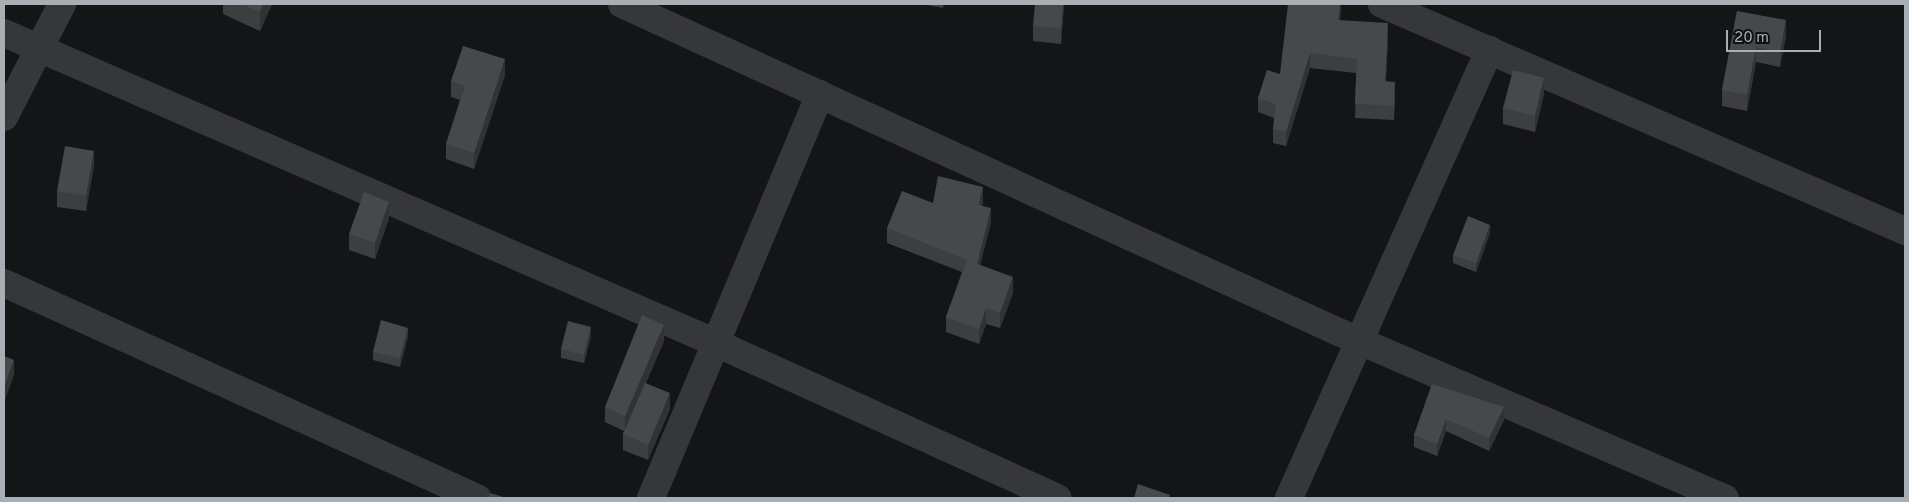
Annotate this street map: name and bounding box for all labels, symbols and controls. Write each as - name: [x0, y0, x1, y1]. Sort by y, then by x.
- scale bar: [1729, 20, 1824, 52]
- text: 20 m: [1734, 29, 1769, 48]

